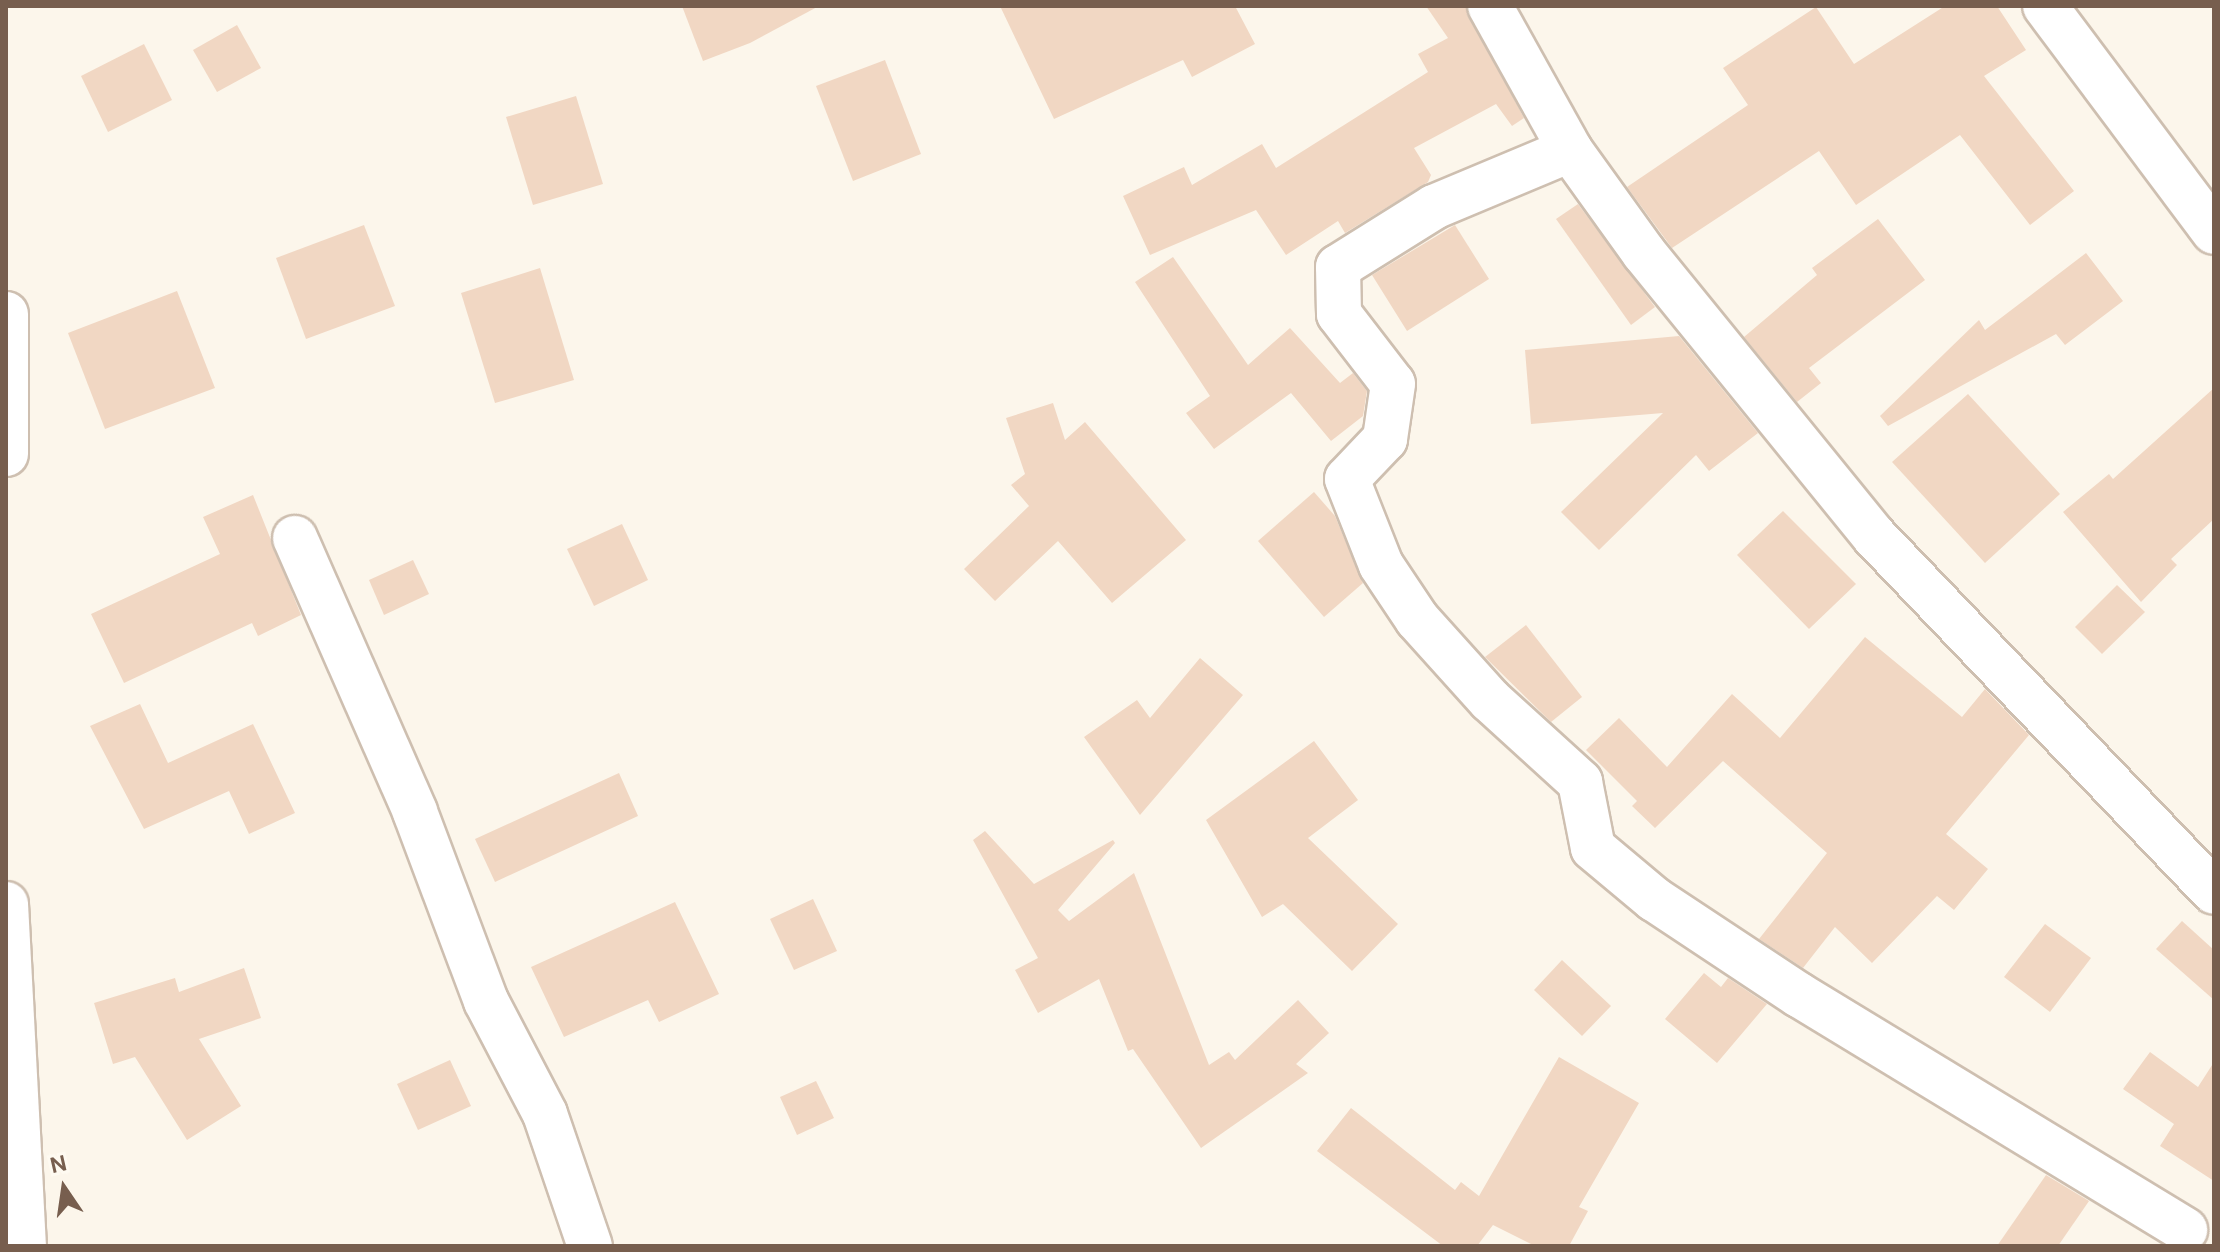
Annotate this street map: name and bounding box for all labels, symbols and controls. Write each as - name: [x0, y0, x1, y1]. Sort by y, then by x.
- north arrow: [24, 1148, 104, 1228]
- text: N: [47, 1148, 70, 1180]

